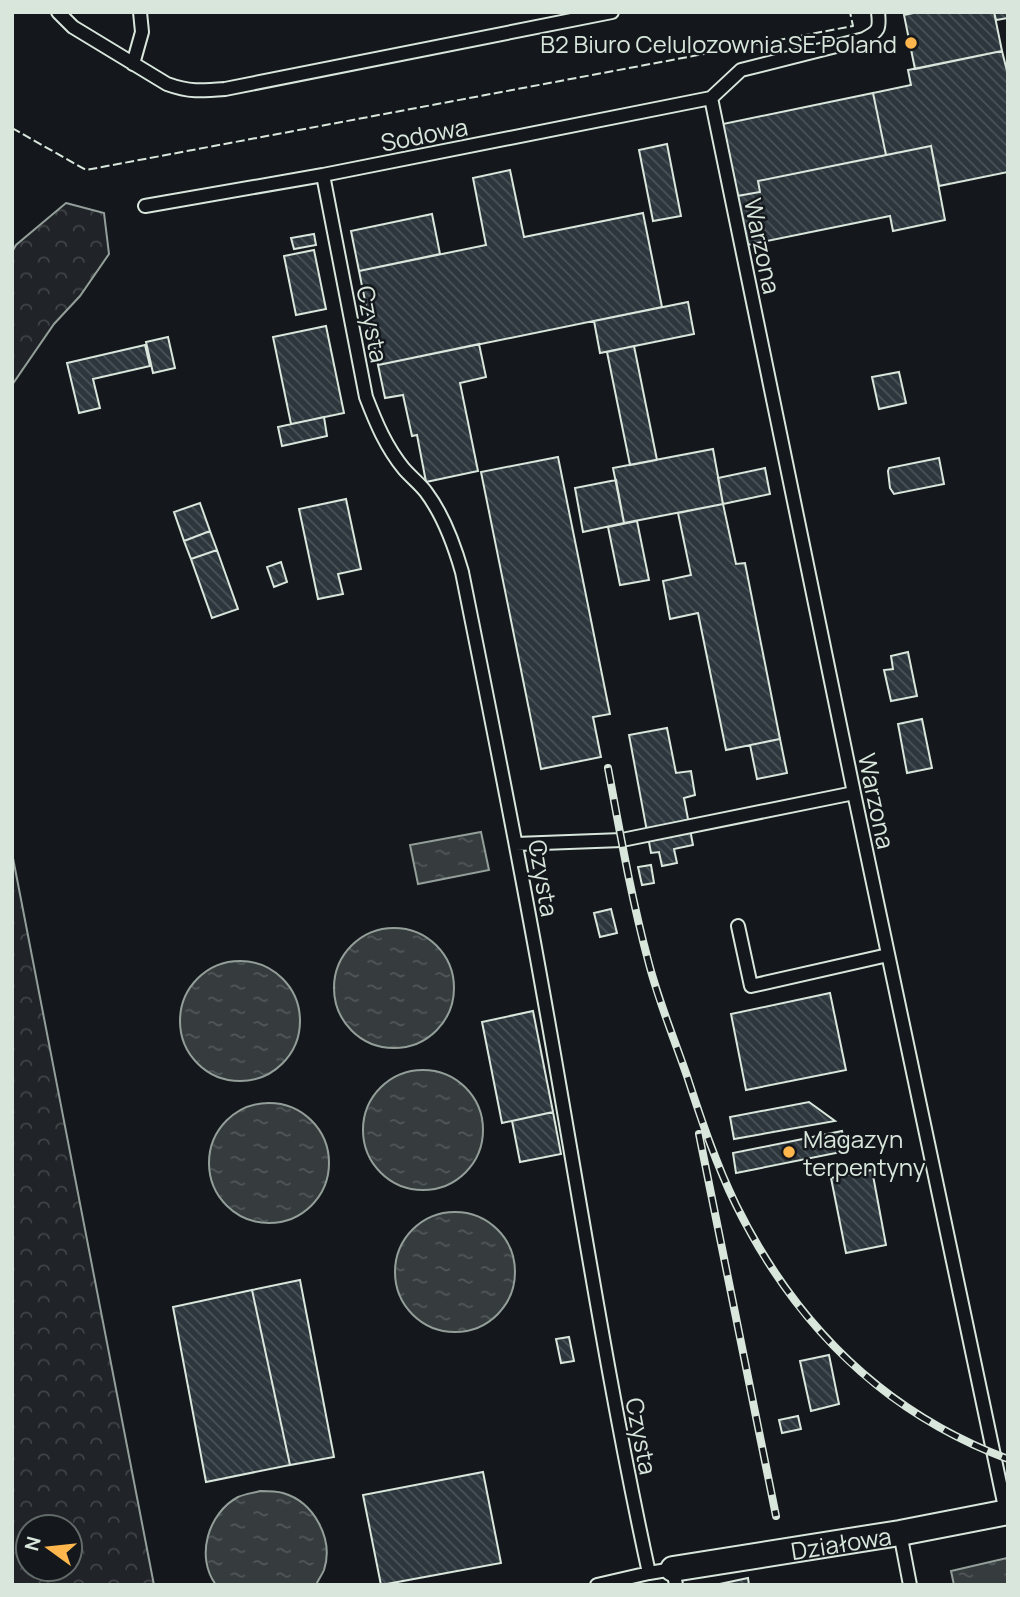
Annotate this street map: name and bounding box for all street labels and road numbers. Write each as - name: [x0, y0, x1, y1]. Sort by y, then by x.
- street label: Sodowa: [378, 109, 470, 159]
- street label: Warzona: [737, 195, 789, 297]
- street label: Czysta: [349, 283, 397, 365]
- street label: Warzona: [851, 750, 903, 852]
- street label: Czysta: [521, 837, 567, 919]
- street label: Czysta: [618, 1395, 666, 1477]
- street label: Działowa: [788, 1518, 893, 1567]

